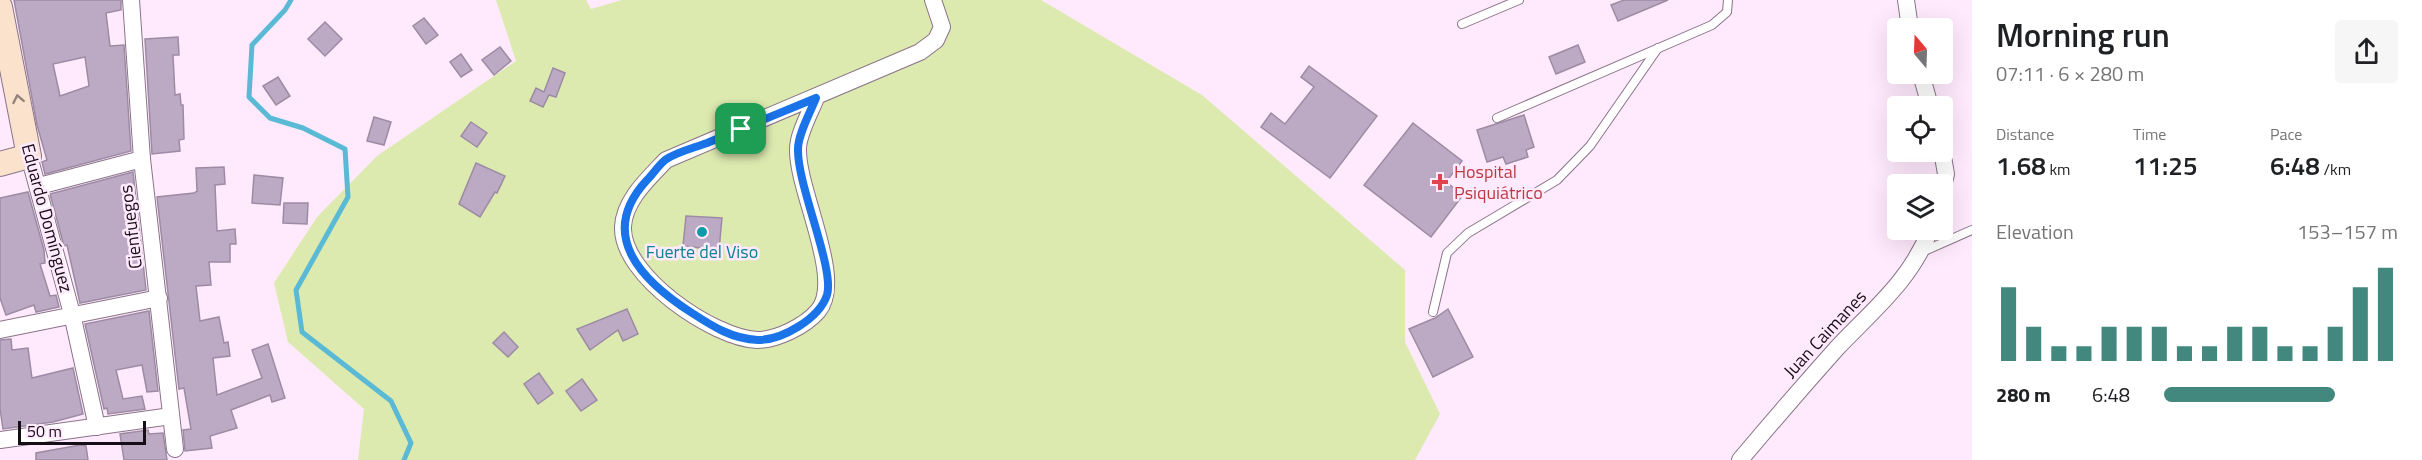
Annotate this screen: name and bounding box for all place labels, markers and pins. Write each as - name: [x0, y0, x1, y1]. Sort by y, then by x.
- pin: [715, 103, 766, 154]
- place label: Hospital Psiquiátrico: [1454, 158, 1543, 206]
- marker: Hospital Psiquiátrico: [1431, 173, 1449, 191]
- marker: Fuerte del Viso: [695, 225, 709, 239]
- place label: Fuerte del Viso: [646, 238, 758, 265]

